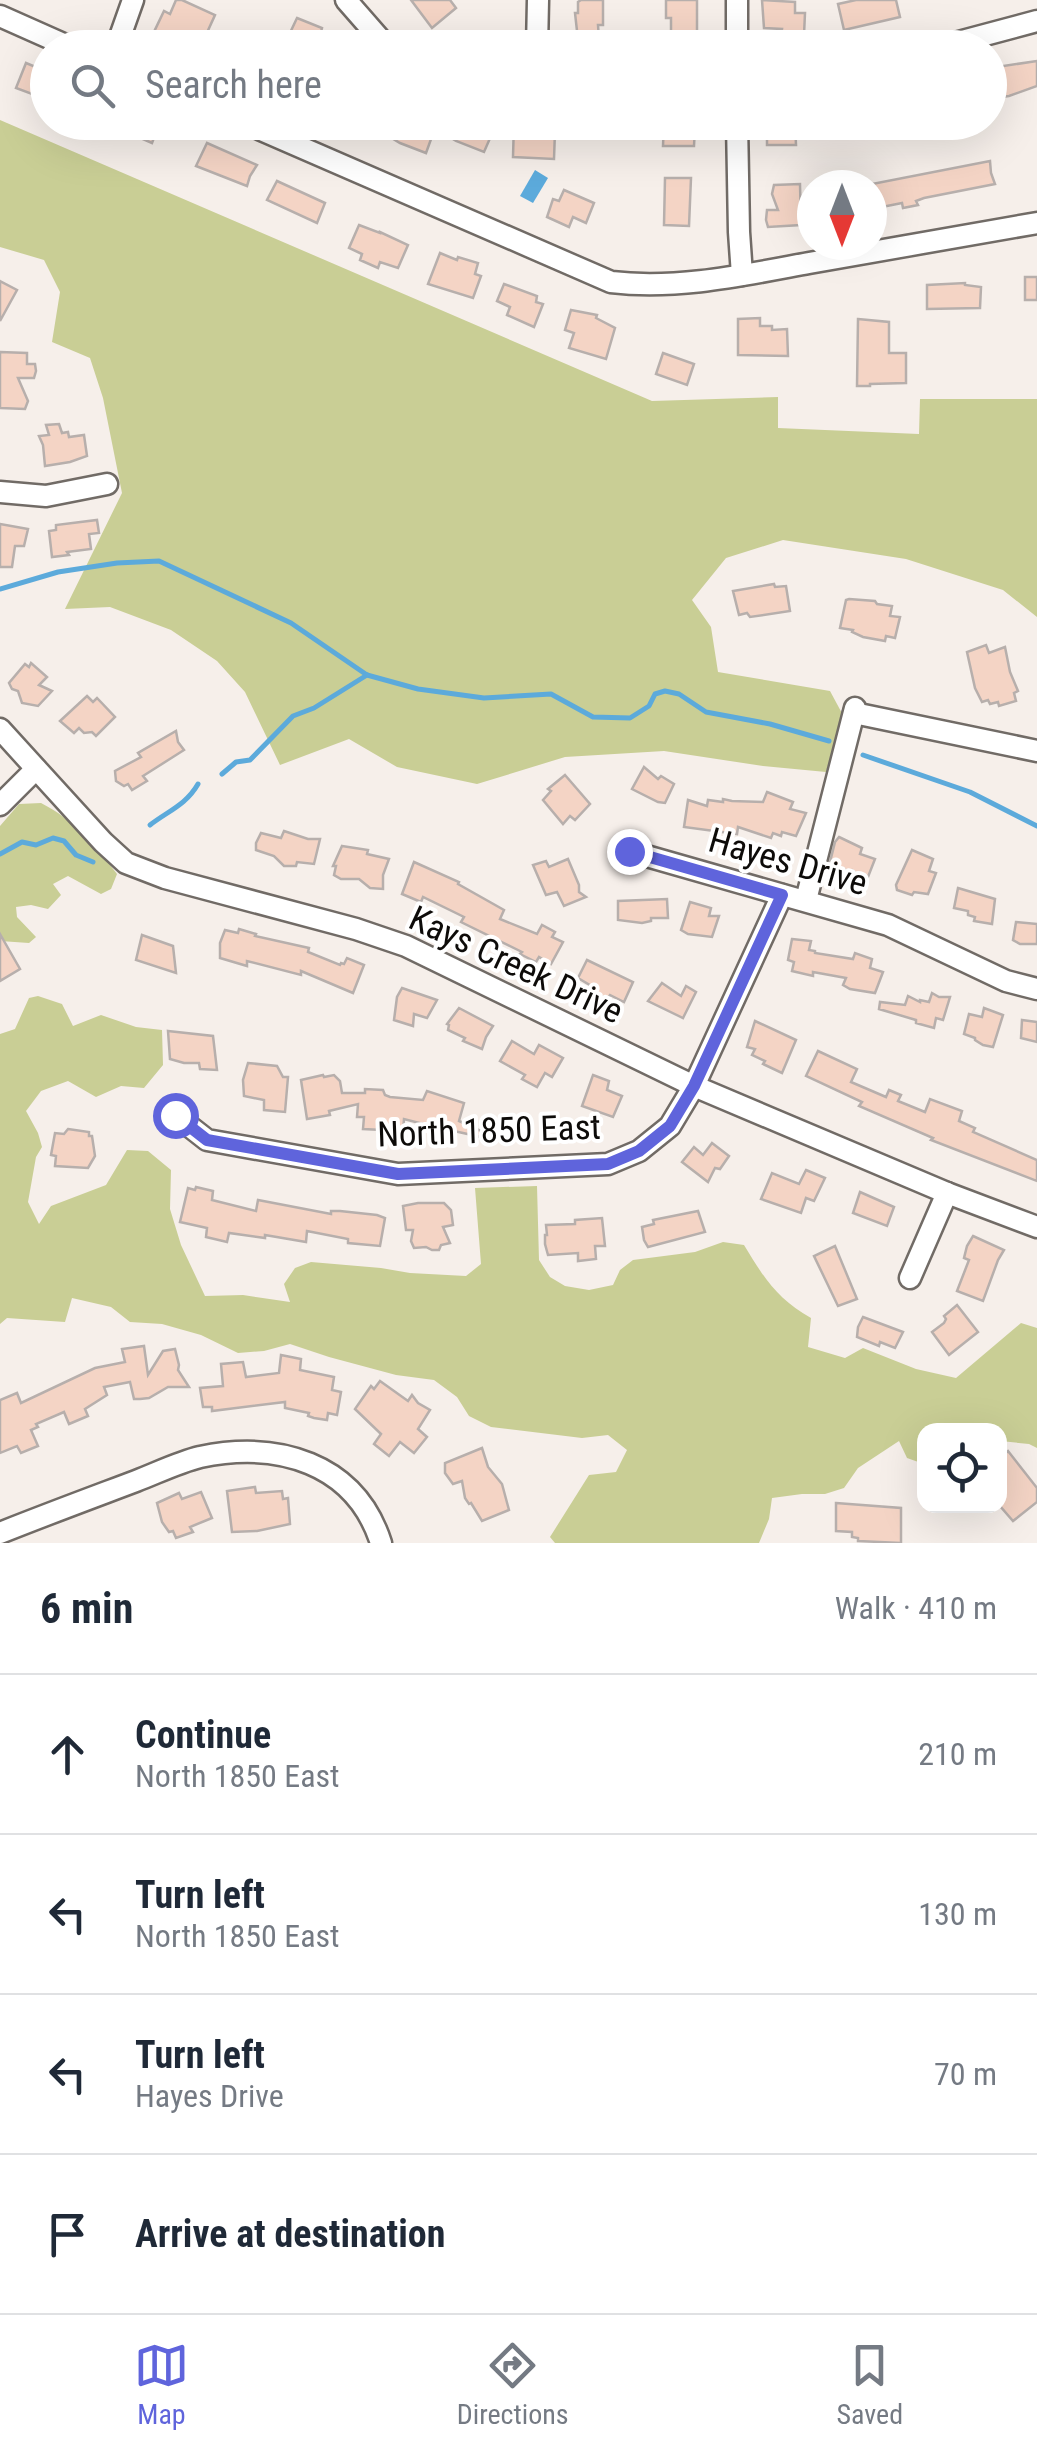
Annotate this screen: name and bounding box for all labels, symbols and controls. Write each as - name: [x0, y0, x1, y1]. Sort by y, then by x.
- search box: [30, 30, 1007, 140]
- icon: search: [65, 58, 120, 113]
- text: Search here: [145, 63, 322, 107]
- north arrow: [797, 170, 887, 260]
- street label: Hayes Drive: [704, 820, 872, 904]
- route end: [607, 829, 653, 875]
- street label: Kays Creek Drive: [403, 898, 629, 1032]
- route start: [153, 1093, 199, 1139]
- street label: North 1850 East: [377, 1107, 601, 1155]
- map controls: [917, 1423, 1007, 1513]
- button: locate: [917, 1423, 1007, 1513]
- text: 6 min: [40, 1584, 133, 1633]
- text: Walk · 410 m: [835, 1589, 997, 1627]
- text: Continue: [135, 1713, 271, 1757]
- icon: ahead: [40, 1727, 95, 1782]
- text: 210 m: [918, 1735, 997, 1773]
- text: North 1850 East: [135, 1757, 340, 1795]
- text: Turn left: [135, 1873, 265, 1917]
- icon: left: [40, 1887, 95, 1942]
- text: 130 m: [918, 1895, 997, 1933]
- text: North 1850 East: [135, 1917, 340, 1955]
- text: Turn left: [135, 2033, 265, 2077]
- icon: left: [40, 2047, 95, 2102]
- text: 70 m: [934, 2055, 997, 2093]
- text: Hayes Drive: [135, 2077, 284, 2115]
- icon: arrive: [40, 2207, 95, 2262]
- text: Arrive at destination: [135, 2212, 445, 2256]
- tab: Map: [134, 2338, 189, 2431]
- tab: Directions: [457, 2338, 569, 2431]
- tab: Saved: [836, 2338, 903, 2431]

